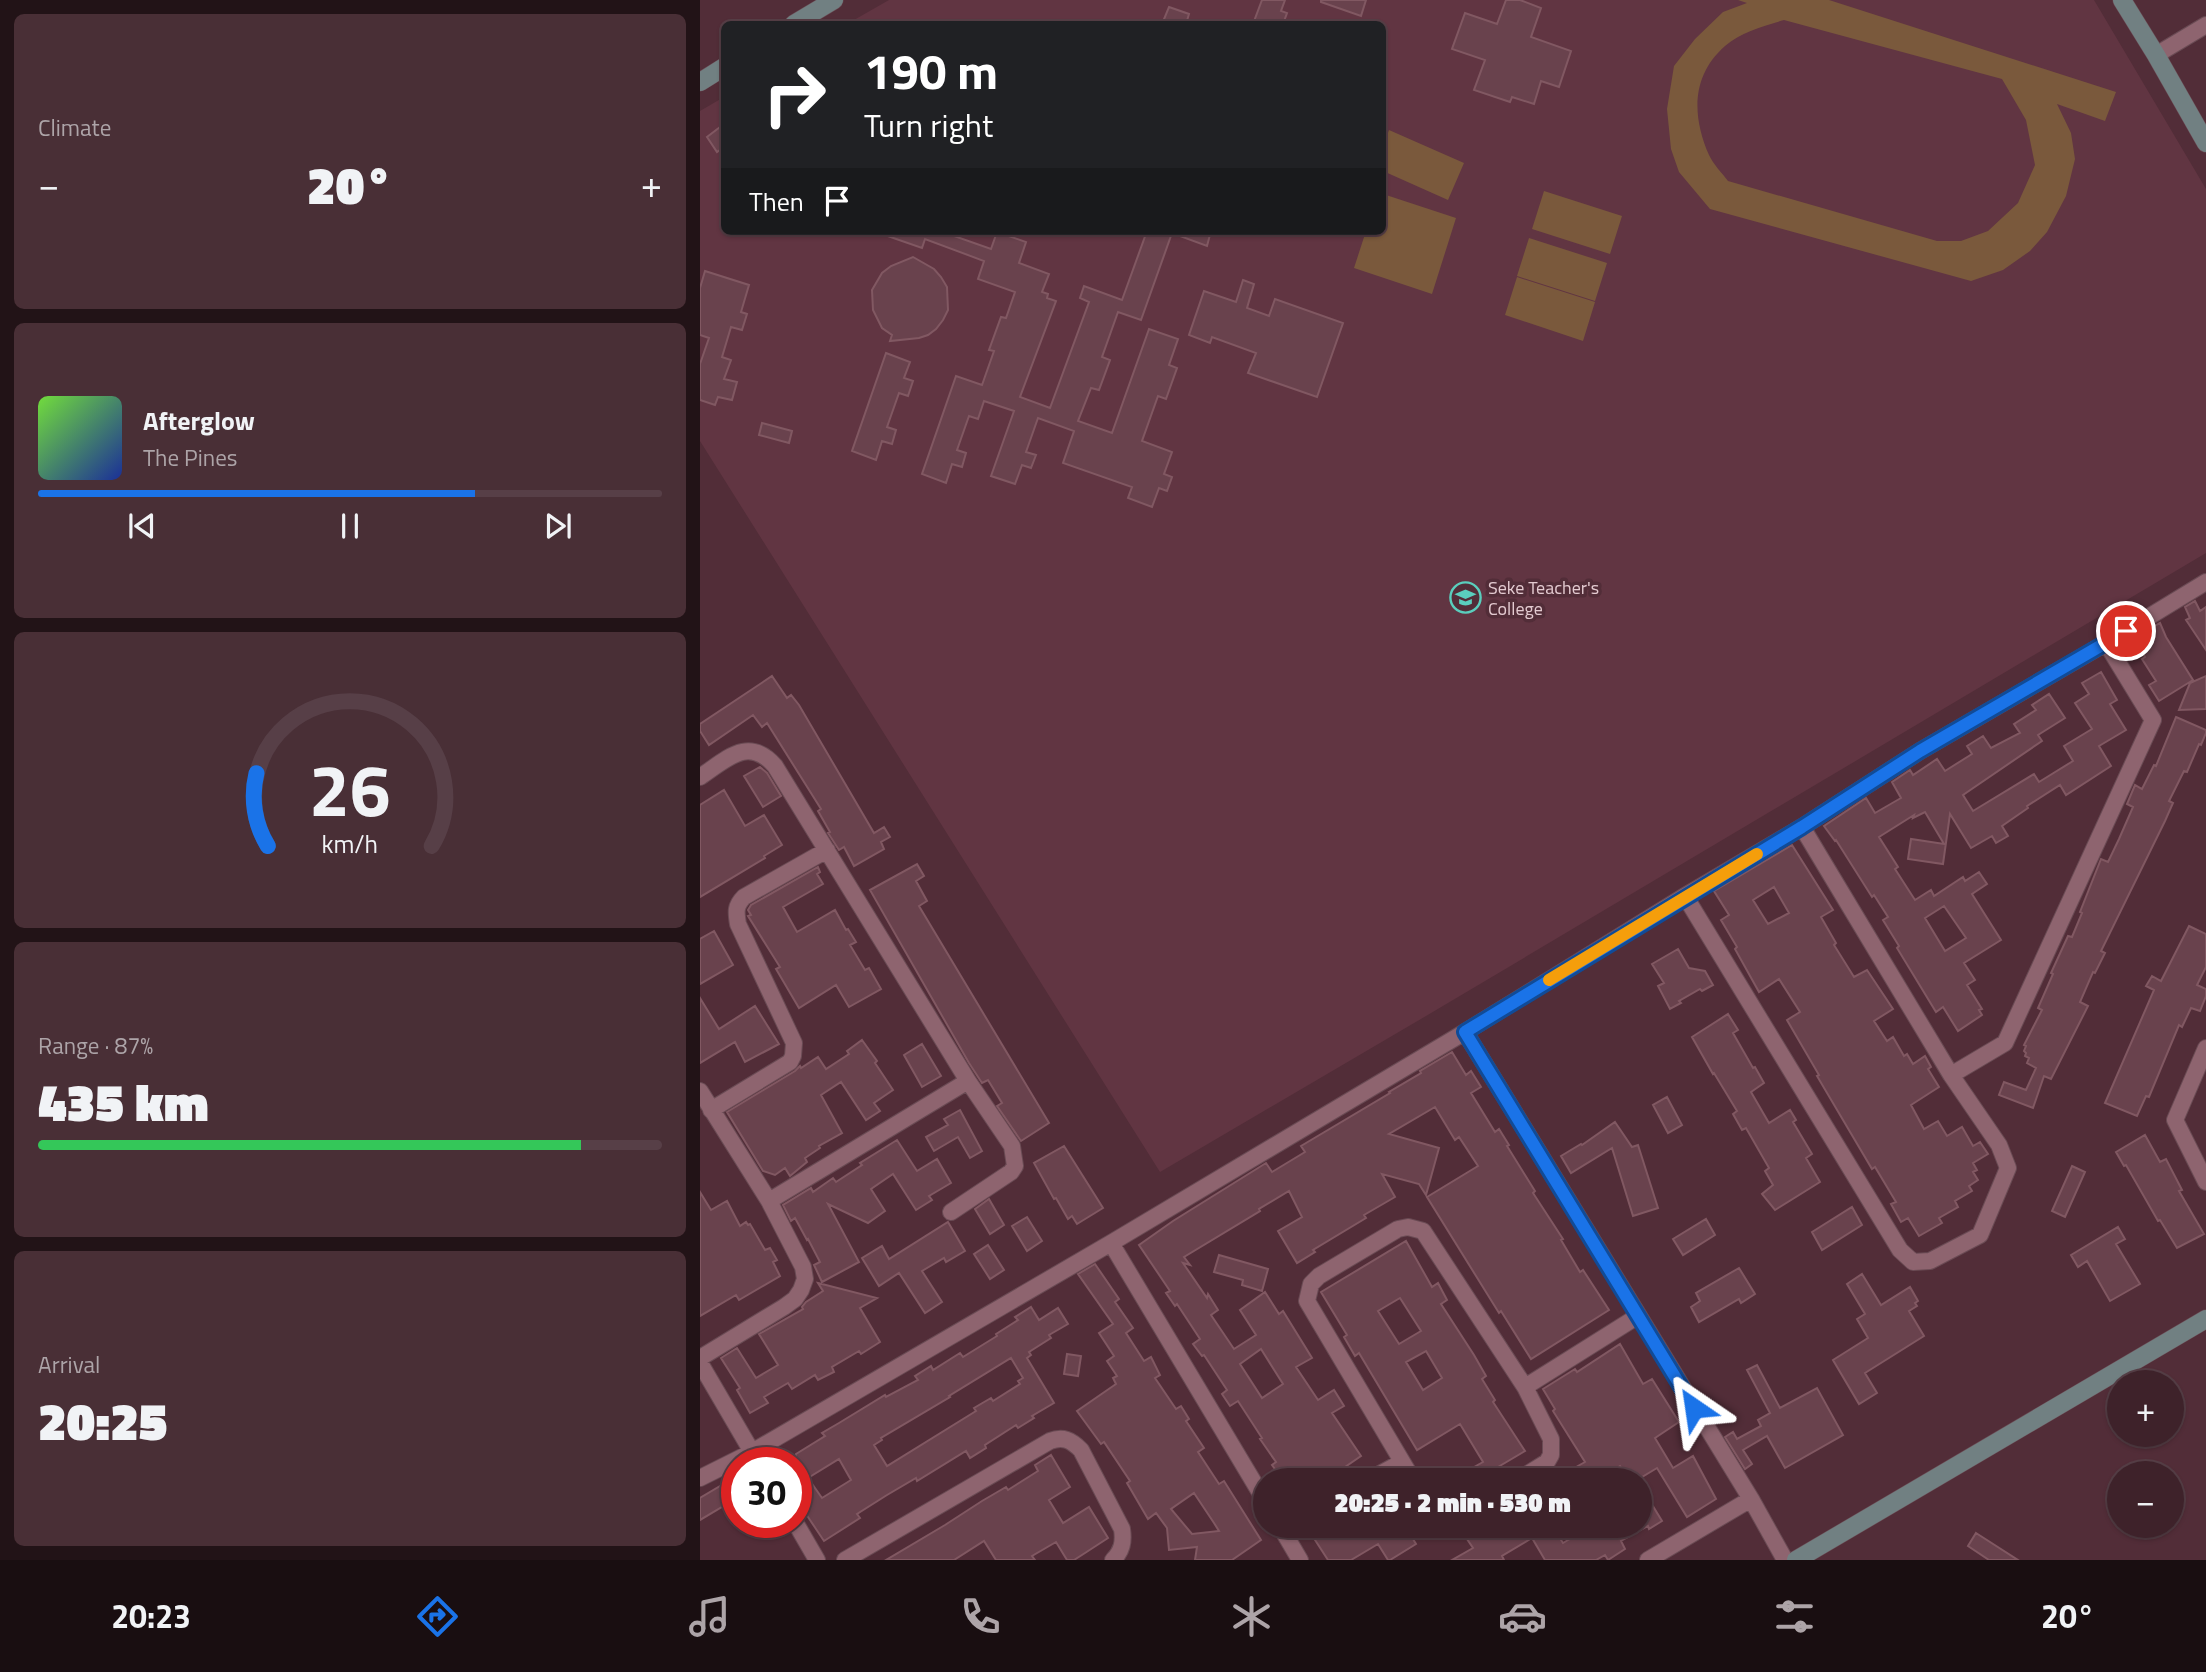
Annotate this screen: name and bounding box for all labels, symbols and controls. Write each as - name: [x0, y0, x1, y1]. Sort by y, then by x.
- text: 190 m: [864, 33, 998, 108]
- icon: right: [749, 49, 840, 140]
- text: Turn right: [864, 101, 993, 149]
- text: Climate: [38, 110, 111, 145]
- text: 20°: [307, 145, 393, 224]
- text: −: [38, 155, 59, 213]
- text: +: [641, 155, 662, 213]
- text: Then: [749, 182, 804, 221]
- icon: arrive: [818, 182, 856, 220]
- text: Afterglow: [143, 401, 255, 440]
- text: The Pines: [143, 440, 237, 475]
- icon: previous: [123, 507, 161, 545]
- icon: pause: [331, 507, 369, 545]
- icon: next: [539, 507, 577, 545]
- place label: Seke Teacher's College: [1488, 574, 1599, 622]
- school or university icon: Seke Teacher's College: [1448, 581, 1482, 615]
- pin: [2096, 601, 2156, 661]
- icon: arrive: [2107, 612, 2145, 650]
- text: 26: [309, 734, 391, 844]
- text: km/h: [322, 825, 378, 863]
- text: Range · 87%: [38, 1028, 153, 1063]
- text: 435 km: [38, 1062, 209, 1141]
- text: Arrival: [38, 1347, 100, 1382]
- map controls: [2107, 1370, 2184, 1538]
- button: +: [2107, 1370, 2184, 1447]
- position arrow: [1657, 1371, 1731, 1445]
- text: 20:25: [38, 1381, 167, 1460]
- speed limit sign: 30: [721, 1447, 812, 1538]
- button: −: [2107, 1461, 2184, 1538]
- text: 20:25 · 2 min · 530 m: [1334, 1483, 1571, 1522]
- text: 20:23: [111, 1592, 191, 1640]
- icon: directions: [413, 1592, 462, 1641]
- icon: music: [685, 1592, 734, 1641]
- icon: phone: [956, 1592, 1005, 1641]
- icon: climate: [1227, 1592, 1276, 1641]
- icon: car: [1498, 1592, 1547, 1641]
- icon: filters: [1770, 1592, 1819, 1641]
- text: 20°: [2041, 1592, 2095, 1640]

